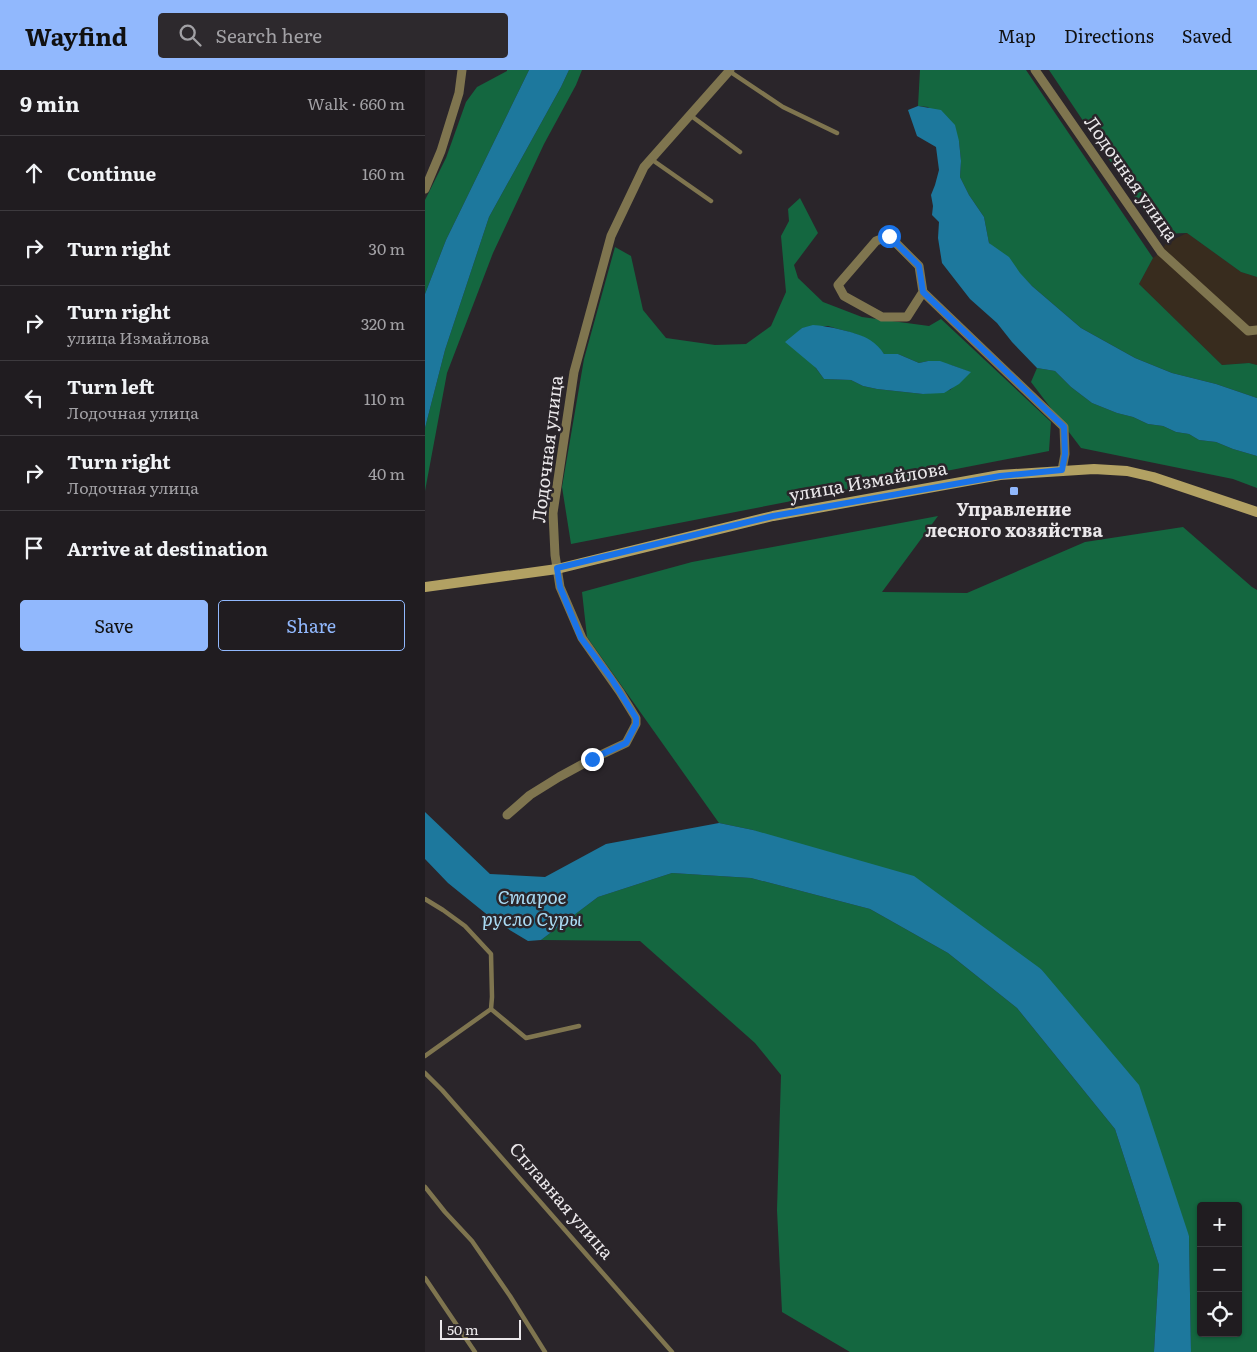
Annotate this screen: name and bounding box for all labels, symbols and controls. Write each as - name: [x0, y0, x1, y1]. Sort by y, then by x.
- search box: [158, 13, 508, 58]
- text: Wayfind: [25, 18, 128, 53]
- icon: search: [176, 21, 204, 49]
- text: Search here: [216, 21, 322, 49]
- text: Map: [998, 22, 1036, 49]
- text: Directions: [1064, 22, 1154, 49]
- text: Saved: [1182, 22, 1232, 49]
- text: 9 min: [20, 87, 80, 118]
- text: Walk · 660 m: [307, 91, 405, 115]
- street label: Лодочная улица: [1079, 110, 1186, 247]
- icon: ahead: [20, 159, 48, 187]
- text: Continue: [67, 159, 156, 187]
- text: 160 m: [362, 161, 405, 185]
- route start: [878, 225, 901, 248]
- icon: right: [20, 234, 48, 262]
- text: Turn right: [67, 234, 171, 262]
- text: 30 m: [368, 236, 405, 260]
- text: Turn right: [67, 297, 171, 325]
- icon: right: [20, 309, 48, 337]
- text: 320 m: [361, 311, 405, 335]
- text: улица Измайлова: [67, 325, 209, 349]
- text: Turn left: [67, 372, 154, 400]
- street label: Лодочная улица: [524, 373, 569, 524]
- icon: left: [20, 384, 48, 412]
- text: 110 m: [364, 386, 405, 410]
- text: Лодочная улица: [67, 400, 199, 424]
- text: Turn right: [67, 447, 171, 475]
- street label: улица Измайлова: [787, 453, 949, 508]
- icon: right: [20, 459, 48, 487]
- text: 40 m: [368, 461, 405, 485]
- text: Лодочная улица: [67, 475, 199, 499]
- marker: Управление лесного хозяйства: [1008, 485, 1020, 497]
- place label: Управление лесного хозяйства: [925, 495, 1103, 543]
- icon: arrive: [20, 534, 48, 562]
- text: Arrive at destination: [67, 534, 268, 562]
- button: Save: [20, 600, 208, 651]
- button: Share: [218, 600, 405, 651]
- route end: [581, 748, 604, 771]
- water label: Старое русло Суры: [482, 882, 582, 932]
- street label: Сплавная улица: [504, 1136, 621, 1265]
- map controls: [1197, 1202, 1242, 1337]
- button: +: [1197, 1202, 1242, 1247]
- button: −: [1197, 1247, 1242, 1292]
- button: locate: [1197, 1292, 1242, 1337]
- scale bar: [440, 1317, 521, 1340]
- text: 50 m: [447, 1319, 479, 1339]

